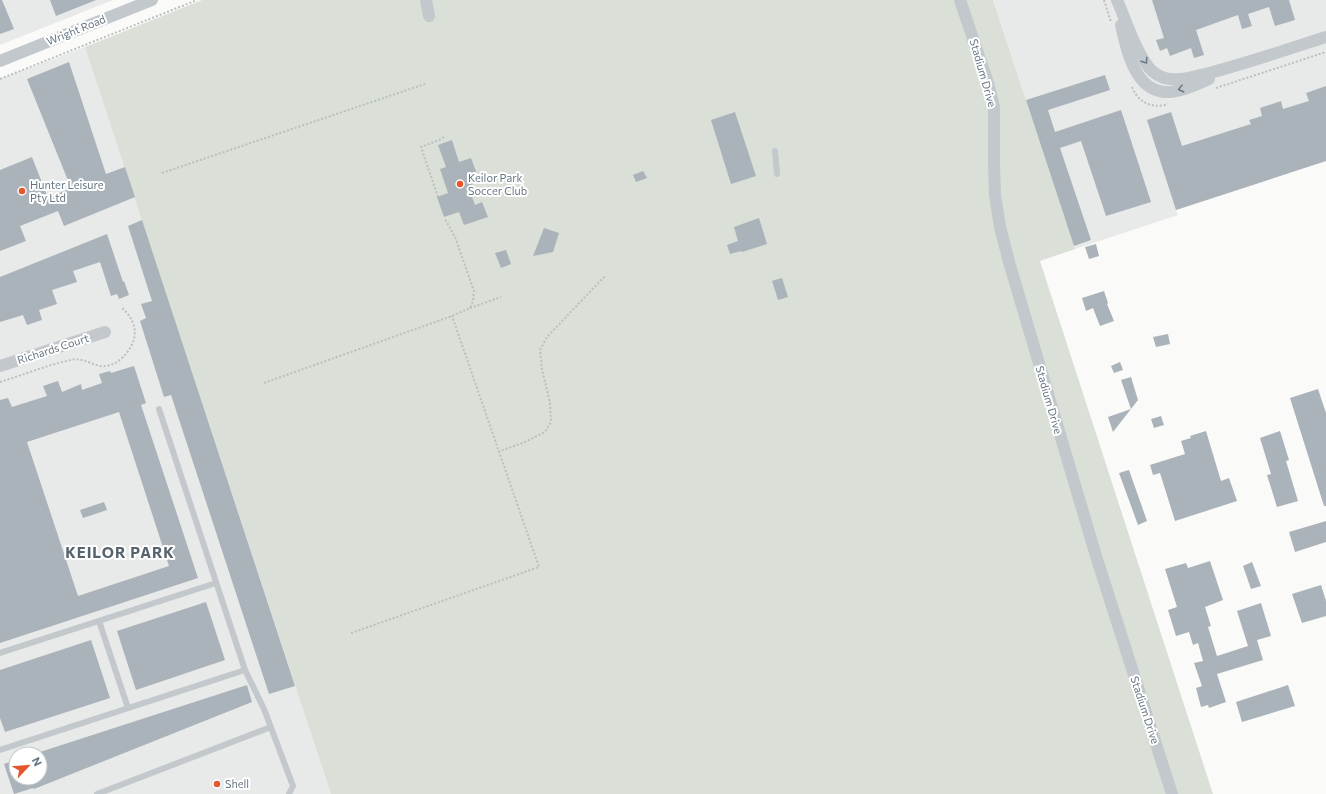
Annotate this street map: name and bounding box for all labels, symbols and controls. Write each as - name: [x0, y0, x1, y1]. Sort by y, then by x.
- street label: Wright Road: [44, 12, 107, 47]
- street label: Stadium Drive: [968, 37, 999, 109]
- one-way arrow: [1140, 57, 1147, 64]
- one-way arrow: [1177, 84, 1184, 93]
- place label: Keilor Park Soccer Club: [468, 171, 527, 197]
- place label: Hunter Leisure Pty Ltd: [30, 178, 104, 204]
- marker: Keilor Park Soccer Club: [455, 179, 465, 189]
- marker: Hunter Leisure Pty Ltd: [17, 186, 27, 196]
- street label: Richards Court: [15, 331, 91, 366]
- street label: Stadium Drive: [1034, 364, 1065, 436]
- district label: KEILOR PARK: [65, 543, 175, 561]
- street label: Stadium Drive: [1128, 674, 1163, 745]
- north arrow: [8, 746, 48, 786]
- text: N: [30, 755, 45, 768]
- place label: Shell: [225, 777, 249, 790]
- marker: Shell: [212, 779, 222, 789]

